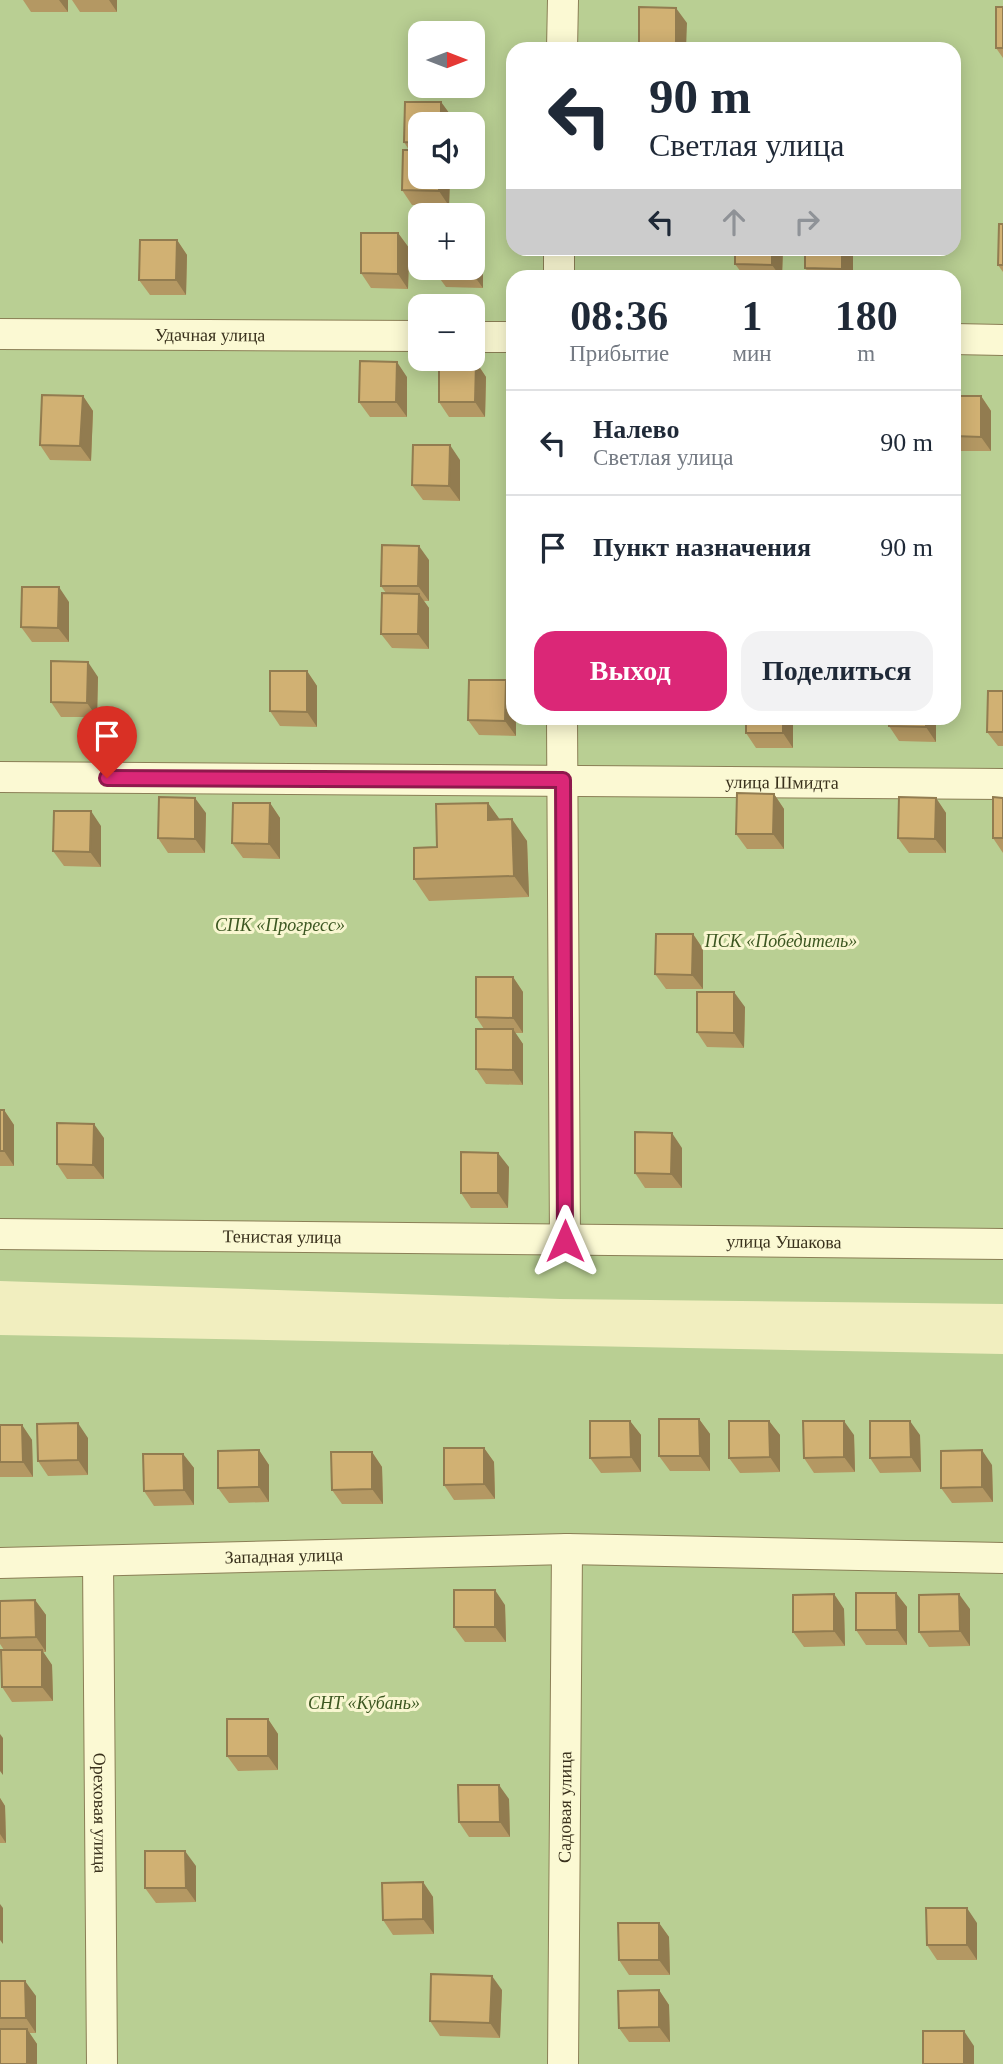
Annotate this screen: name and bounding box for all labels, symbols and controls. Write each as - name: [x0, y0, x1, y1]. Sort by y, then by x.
- north arrow: [408, 21, 485, 98]
- map controls: [408, 21, 485, 371]
- text: 90 m: [649, 69, 751, 124]
- icon: left: [534, 70, 625, 161]
- button: sound: [408, 112, 485, 189]
- text: Светлая улица: [649, 127, 845, 163]
- button: +: [408, 203, 485, 280]
- icon: left: [642, 203, 680, 241]
- icon: ahead: [715, 203, 753, 241]
- icon: right: [788, 203, 826, 241]
- text: 08:36: [570, 293, 668, 339]
- text: 1: [742, 293, 763, 339]
- text: 180: [835, 293, 898, 339]
- button: −: [408, 294, 485, 371]
- street label: Удачная улица: [155, 325, 265, 345]
- text: Прибытие: [569, 341, 669, 366]
- text: мин: [732, 341, 772, 366]
- text: m: [857, 341, 875, 366]
- text: Налево: [593, 415, 679, 444]
- icon: left: [534, 424, 572, 462]
- text: 90 m: [880, 428, 933, 457]
- text: Светлая улица: [593, 445, 734, 470]
- icon: arrive: [534, 529, 572, 567]
- text: Пункт назначения: [593, 533, 811, 562]
- text: 90 m: [880, 533, 933, 562]
- button: Выход: [534, 631, 727, 711]
- button: Поделиться: [741, 631, 933, 711]
- pin: [77, 706, 137, 778]
- icon: arrive: [88, 717, 126, 755]
- street label: улица Шмидта: [725, 772, 839, 793]
- park label: СПК «Прогресс»: [215, 915, 345, 935]
- park label: ПСК «Победитель»: [704, 931, 857, 951]
- position arrow: [528, 1204, 602, 1278]
- street label: Тенистая улица: [222, 1226, 342, 1247]
- street label: улица Ушакова: [726, 1231, 842, 1252]
- street label: Западная улица: [224, 1545, 343, 1567]
- park label: СНТ «Кубань»: [308, 1693, 420, 1713]
- street label: Садовая улица: [555, 1751, 575, 1863]
- street label: Ореховая улица: [90, 1753, 110, 1873]

